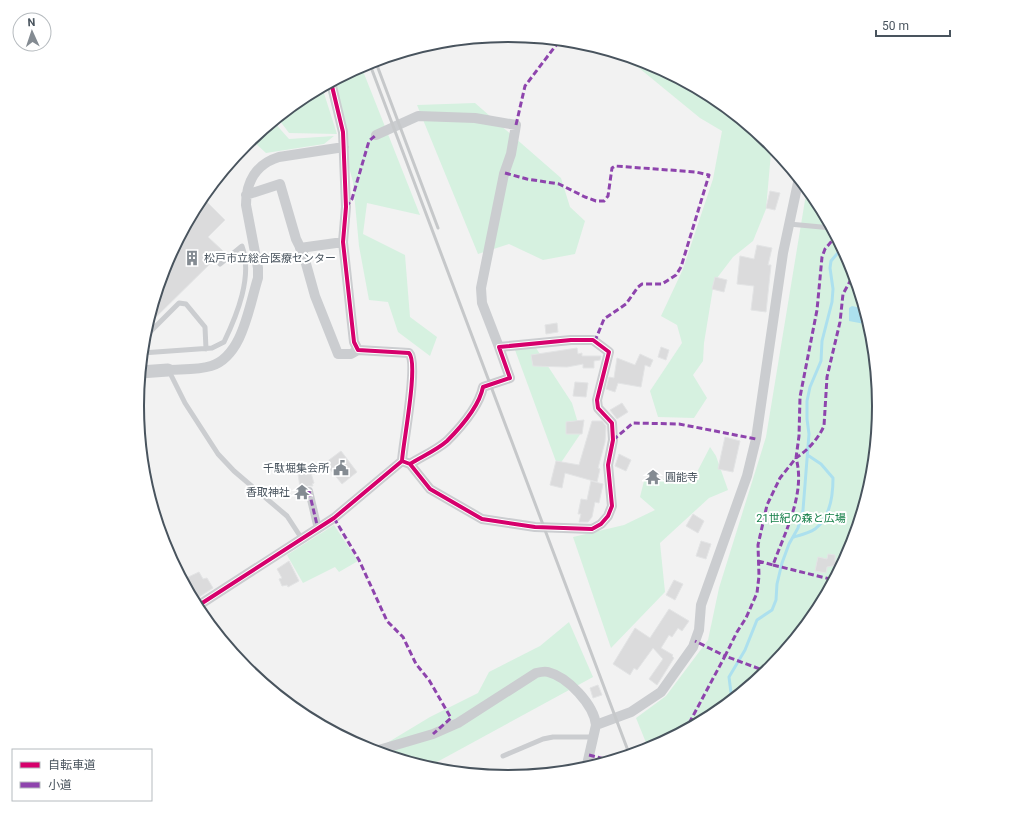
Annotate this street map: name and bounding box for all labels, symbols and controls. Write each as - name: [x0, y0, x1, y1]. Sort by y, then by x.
- north arrow: [12, 12, 52, 52]
- scale bar: [876, 12, 950, 38]
- text: N: [27, 16, 36, 29]
- text: 50 m: [882, 19, 909, 33]
- building icon: 松戸市立総合医療センター: [183, 249, 201, 267]
- place label: 松戸市立総合医療センター: [204, 252, 336, 265]
- public building icon: 千駄堀集会所: [332, 459, 350, 477]
- place label: 千駄堀集会所: [263, 462, 330, 475]
- temple icon: 圓能寺: [644, 468, 662, 486]
- place label: 圓能寺: [665, 471, 698, 484]
- temple icon: 香取神社: [293, 483, 311, 501]
- place label: 香取神社: [246, 486, 290, 499]
- park label: 21世紀の森と広場: [756, 512, 846, 525]
- legend: [12, 749, 152, 801]
- text: 自転車道: [48, 758, 96, 772]
- text: 小道: [48, 778, 72, 792]

